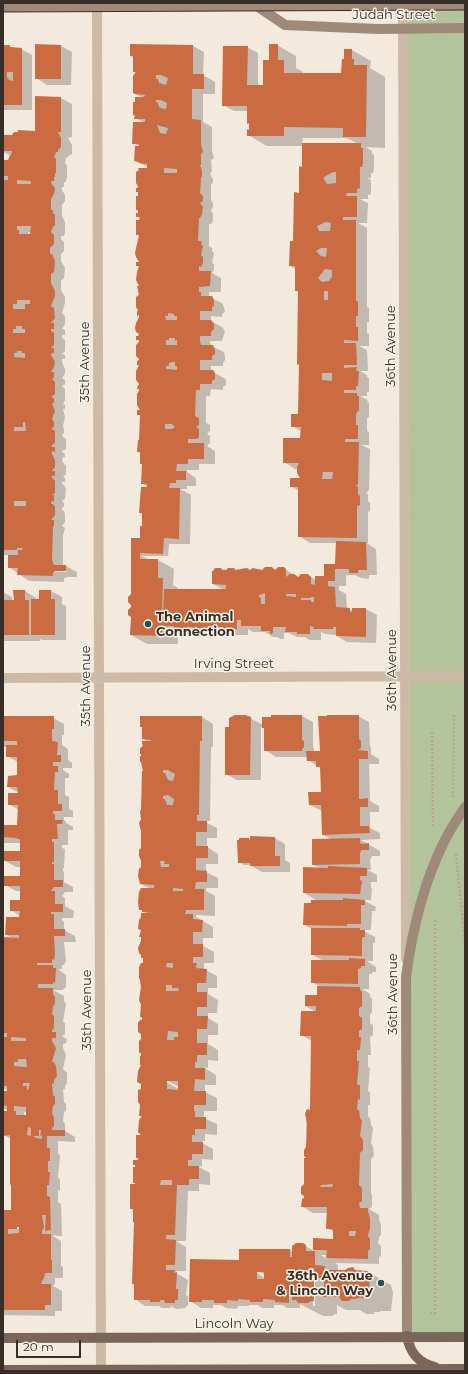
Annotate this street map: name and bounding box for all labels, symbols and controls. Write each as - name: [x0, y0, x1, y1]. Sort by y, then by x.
- street label: Judah Street: [352, 7, 436, 23]
- street label: 36th Avenue: [383, 305, 399, 387]
- street label: 35th Avenue: [77, 321, 93, 403]
- place label: The Animal Connection: [156, 609, 235, 640]
- marker: The Animal Connection: [143, 619, 153, 629]
- street label: 36th Avenue: [384, 629, 400, 711]
- street label: 35th Avenue: [78, 645, 94, 727]
- street label: Irving Street: [194, 656, 274, 672]
- street label: 36th Avenue: [385, 953, 401, 1035]
- street label: 35th Avenue: [79, 969, 95, 1051]
- place label: 36th Avenue & Lincoln Way: [276, 1268, 373, 1299]
- marker: 36th Avenue & Lincoln Way: [376, 1278, 386, 1288]
- street label: Lincoln Way: [194, 1316, 274, 1332]
- scale bar: [18, 1332, 83, 1358]
- text: 20 m: [23, 1339, 54, 1354]

